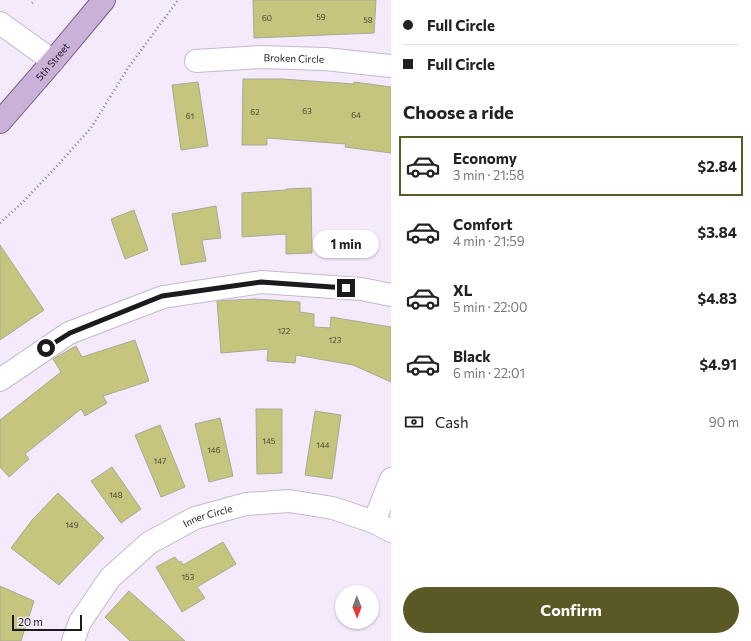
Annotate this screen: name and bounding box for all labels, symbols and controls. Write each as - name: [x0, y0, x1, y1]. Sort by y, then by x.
- house number: 59: [316, 12, 326, 22]
- house number: 60: [262, 13, 272, 23]
- house number: 58: [363, 15, 373, 25]
- text: Full Circle: [427, 16, 495, 34]
- street label: 5th Street: [33, 40, 72, 83]
- street label: Broken Circle: [263, 51, 324, 65]
- text: Full Circle: [427, 55, 495, 73]
- text: Choose a ride: [403, 101, 514, 123]
- house number: 63: [302, 106, 312, 116]
- house number: 62: [250, 107, 260, 117]
- house number: 64: [351, 110, 361, 120]
- house number: 61: [186, 111, 194, 121]
- icon: car: [405, 148, 441, 184]
- text: Economy: [453, 149, 517, 167]
- text: $2.84: [698, 157, 737, 175]
- text: 3 min · 21:58: [453, 167, 524, 183]
- icon: car: [405, 214, 441, 250]
- text: Comfort: [453, 215, 513, 233]
- text: $3.84: [698, 223, 737, 241]
- callout: 1 min: [313, 230, 379, 258]
- text: 4 min · 21:59: [453, 233, 525, 249]
- text: 1 min: [331, 236, 361, 252]
- route end: [337, 279, 355, 297]
- icon: car: [405, 280, 441, 316]
- text: XL: [453, 281, 472, 299]
- text: $4.83: [698, 289, 737, 307]
- text: 5 min · 22:00: [453, 299, 528, 315]
- house number: 122: [278, 326, 291, 336]
- house number: 123: [329, 335, 342, 345]
- route start: [37, 339, 55, 357]
- icon: car: [405, 346, 441, 382]
- text: Black: [453, 347, 491, 365]
- text: $4.91: [699, 355, 737, 373]
- text: 6 min · 22:01: [453, 365, 525, 381]
- icon: cash: [403, 411, 425, 433]
- text: Cash: [435, 413, 469, 431]
- text: 90 m: [709, 414, 739, 430]
- house number: 145: [263, 436, 276, 446]
- house number: 144: [316, 440, 330, 450]
- house number: 146: [207, 445, 221, 455]
- house number: 147: [154, 456, 166, 466]
- house number: 148: [109, 490, 123, 500]
- street label: Inner Circle: [181, 502, 234, 529]
- house number: 149: [65, 520, 79, 530]
- house number: 153: [182, 572, 195, 582]
- north arrow: [335, 585, 379, 629]
- map controls: [335, 585, 379, 629]
- button: Confirm: [403, 587, 739, 633]
- scale bar: [12, 613, 82, 632]
- text: 20 m: [18, 615, 43, 628]

